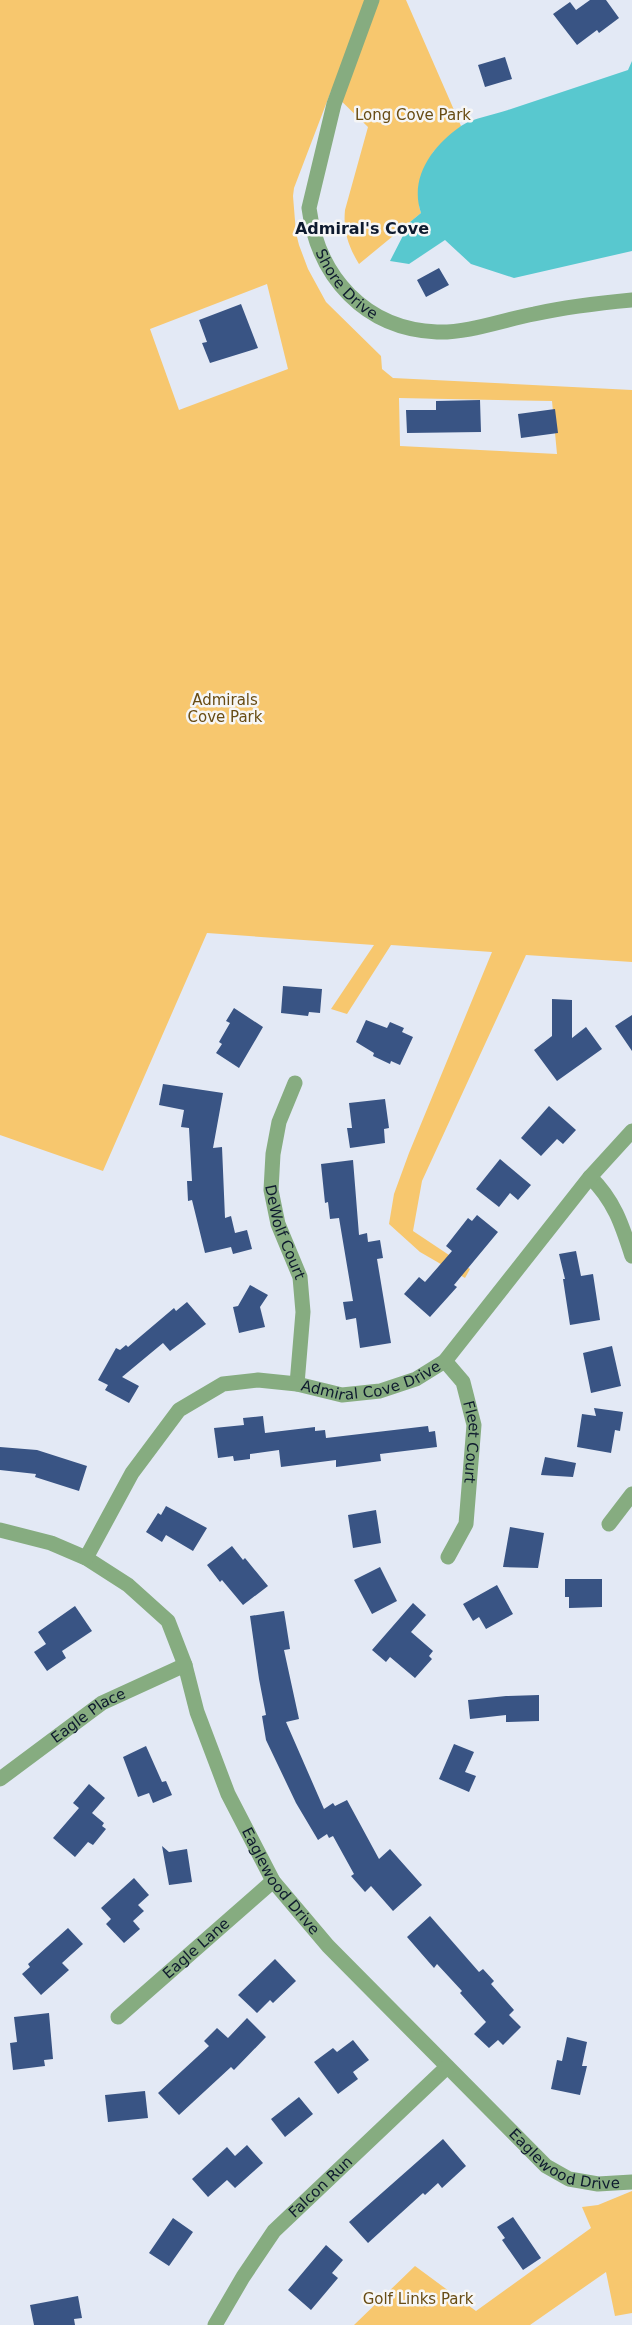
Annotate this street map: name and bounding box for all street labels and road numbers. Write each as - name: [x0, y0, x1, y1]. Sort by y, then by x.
- street label: Shore Drive: [312, 246, 381, 323]
- street label: DeWolf Court: [261, 1183, 309, 1282]
- street label: Admiral Cove Drive: [299, 1357, 444, 1405]
- street label: Fleet Court: [459, 1399, 483, 1484]
- street label: Eagle Place: [47, 1684, 128, 1747]
- street label: Eaglewood Drive: [238, 1824, 324, 1938]
- street label: Eagle Lane: [159, 1914, 233, 1982]
- street label: Eaglewood Drive: [505, 2125, 620, 2193]
- street label: Falcon Run: [285, 2153, 356, 2221]

